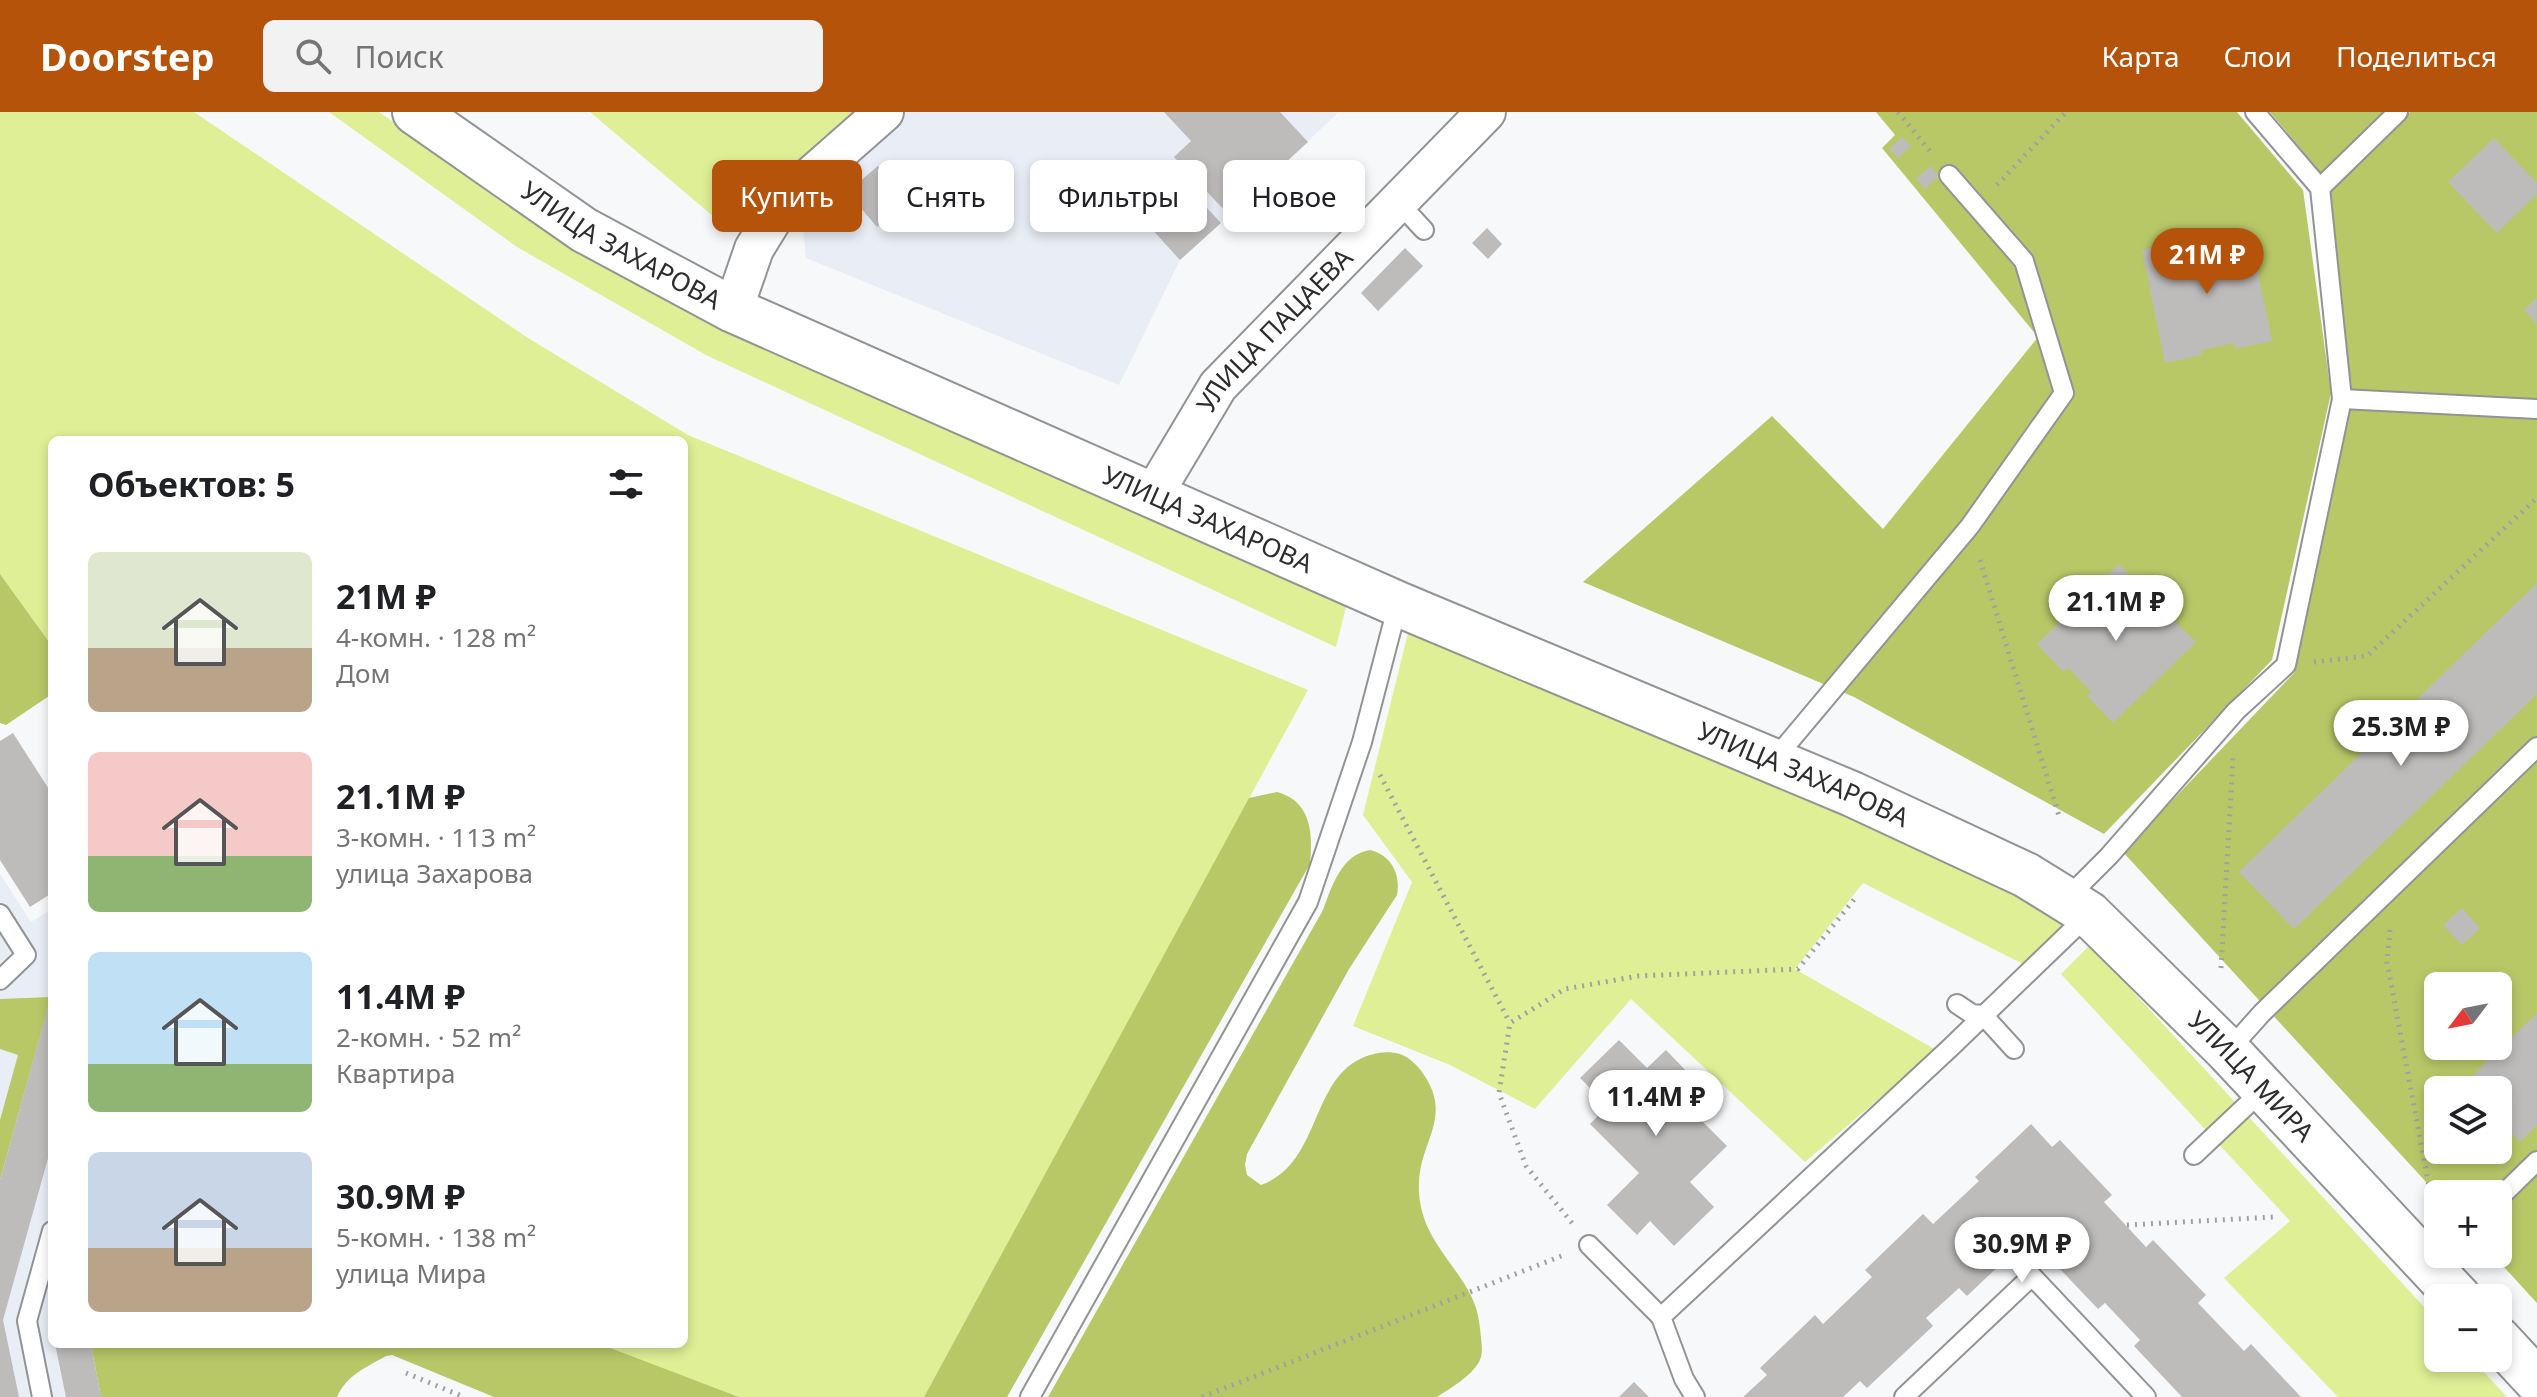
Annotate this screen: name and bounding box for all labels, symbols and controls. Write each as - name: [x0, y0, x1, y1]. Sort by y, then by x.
- search box: [263, 20, 823, 92]
- text: Doorstep: [40, 30, 215, 82]
- icon: search: [291, 34, 335, 78]
- text: Поиск: [355, 36, 444, 77]
- text: Карта: [2101, 37, 2180, 75]
- text: Слои: [2224, 37, 2292, 75]
- text: Поделиться: [2336, 37, 2497, 75]
- chip: Купить: [712, 160, 862, 232]
- chip: Снять: [878, 160, 1014, 232]
- chip: Фильтры: [1030, 160, 1207, 232]
- chip: Новое: [1223, 160, 1365, 232]
- street label: УЛИЦА ЗАХАРОВА: [514, 172, 728, 318]
- pin: 21M ₽: [2151, 228, 2263, 296]
- text: 21M ₽: [2169, 236, 2245, 272]
- street label: УЛИЦА ПАЦАЕВА: [1187, 240, 1360, 418]
- street label: УЛИЦА ЗАХАРОВА: [1097, 457, 1319, 581]
- text: Объектов: 5: [88, 461, 295, 507]
- icon: filters: [604, 462, 648, 506]
- text: 21M ₽: [336, 573, 436, 619]
- pin: 21.1M ₽: [2042, 575, 2190, 643]
- text: 21.1M ₽: [2067, 583, 2165, 619]
- icon: home: [152, 584, 248, 680]
- text: 4-комн. · 128 m²: [336, 619, 536, 655]
- text: Дом: [336, 655, 390, 691]
- pin: 25.3M ₽: [2327, 700, 2475, 768]
- text: 25.3M ₽: [2352, 708, 2450, 744]
- street label: УЛИЦА ЗАХАРОВА: [1692, 712, 1916, 835]
- text: 21.1M ₽: [336, 773, 465, 819]
- icon: home: [152, 784, 248, 880]
- text: 3-комн. · 113 m²: [336, 819, 536, 855]
- text: улица Захарова: [336, 855, 533, 891]
- north arrow: [2424, 972, 2512, 1060]
- map controls: [2424, 972, 2512, 1372]
- text: 11.4M ₽: [336, 973, 465, 1019]
- icon: home: [152, 984, 248, 1080]
- street label: УЛИЦА МИРА: [2181, 1002, 2323, 1149]
- text: 2-комн. · 52 m²: [336, 1019, 521, 1055]
- text: Квартира: [336, 1055, 455, 1091]
- pin: 11.4M ₽: [1582, 1070, 1730, 1138]
- button: layers: [2424, 1076, 2512, 1164]
- text: 11.4M ₽: [1607, 1078, 1705, 1114]
- text: 30.9M ₽: [336, 1173, 465, 1219]
- button: +: [2424, 1180, 2512, 1268]
- icon: home: [152, 1184, 248, 1280]
- pin: 30.9M ₽: [1948, 1217, 2096, 1285]
- text: 5-комн. · 138 m²: [336, 1219, 536, 1255]
- text: 30.9M ₽: [1973, 1225, 2071, 1261]
- text: улица Мира: [336, 1255, 486, 1291]
- button: −: [2424, 1284, 2512, 1372]

